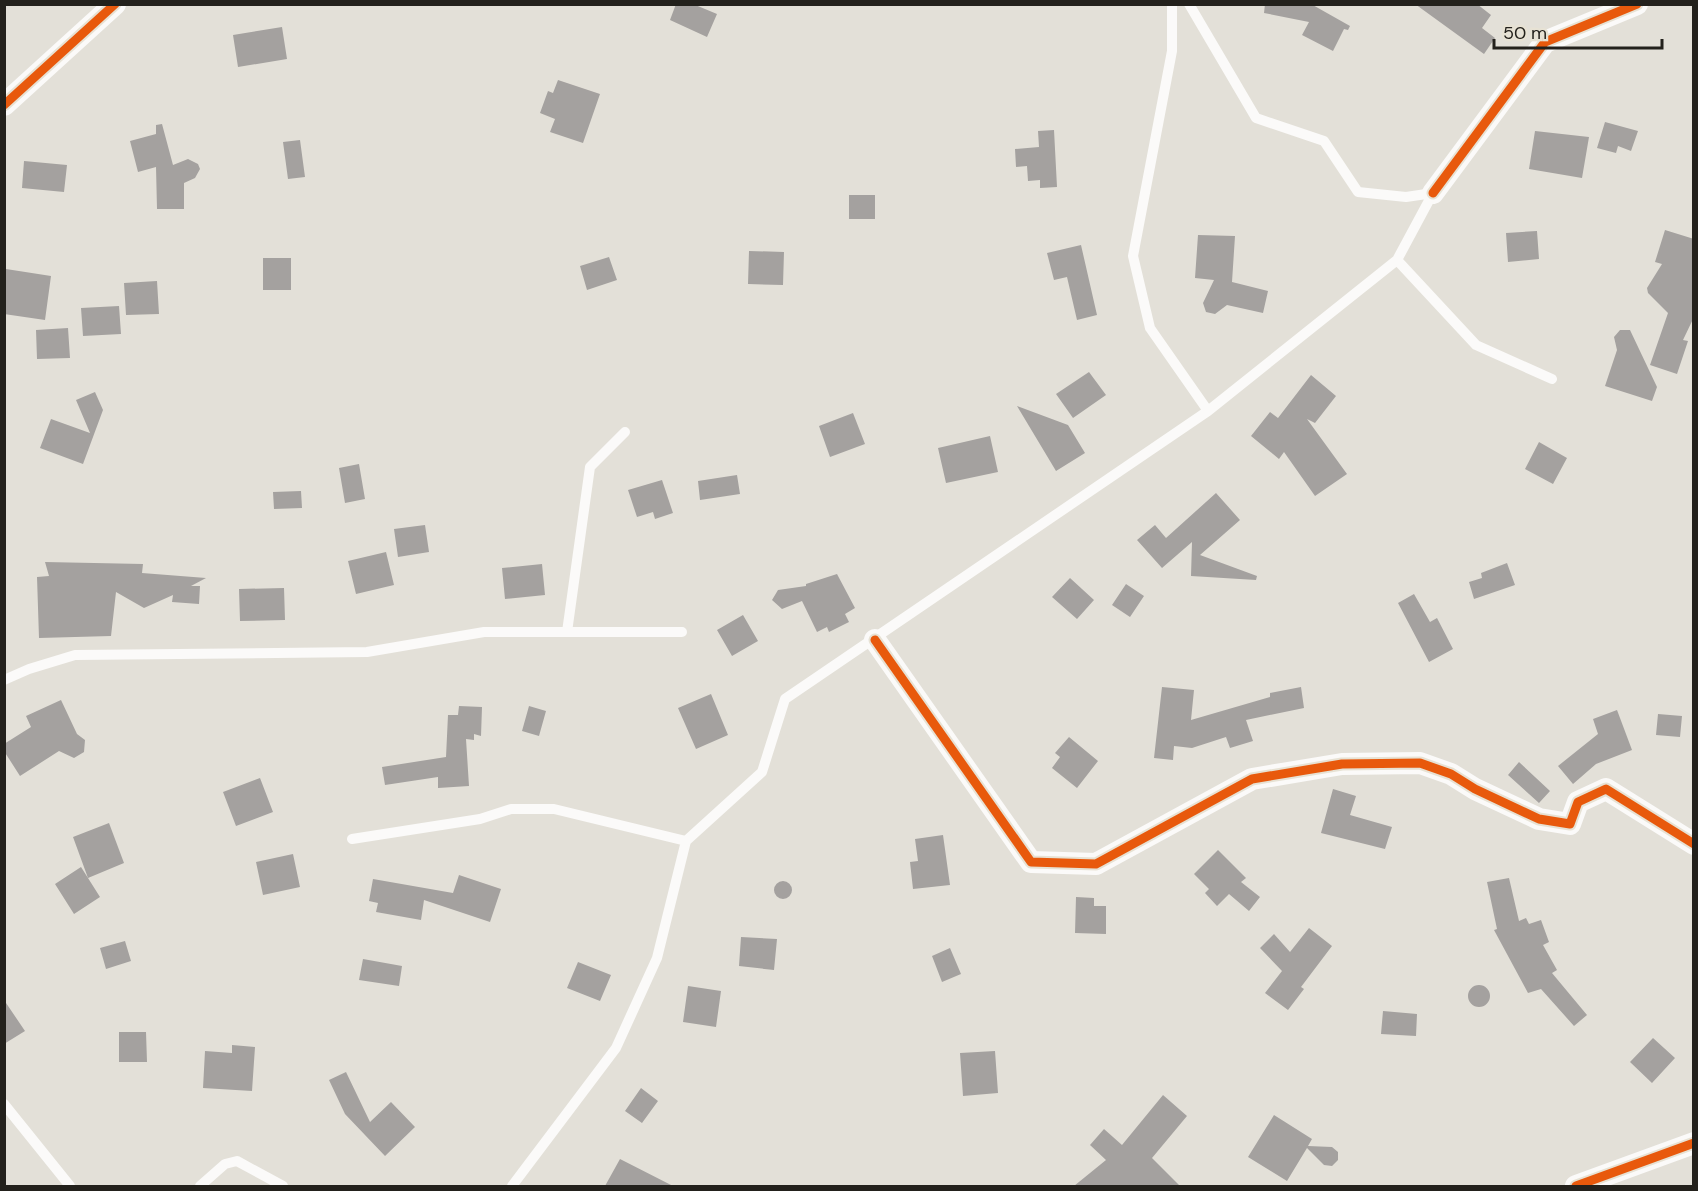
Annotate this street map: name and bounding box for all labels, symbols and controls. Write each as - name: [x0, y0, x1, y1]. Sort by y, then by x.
- scale bar: [1494, 12, 1662, 50]
- text: 50 m: [1503, 21, 1547, 45]

